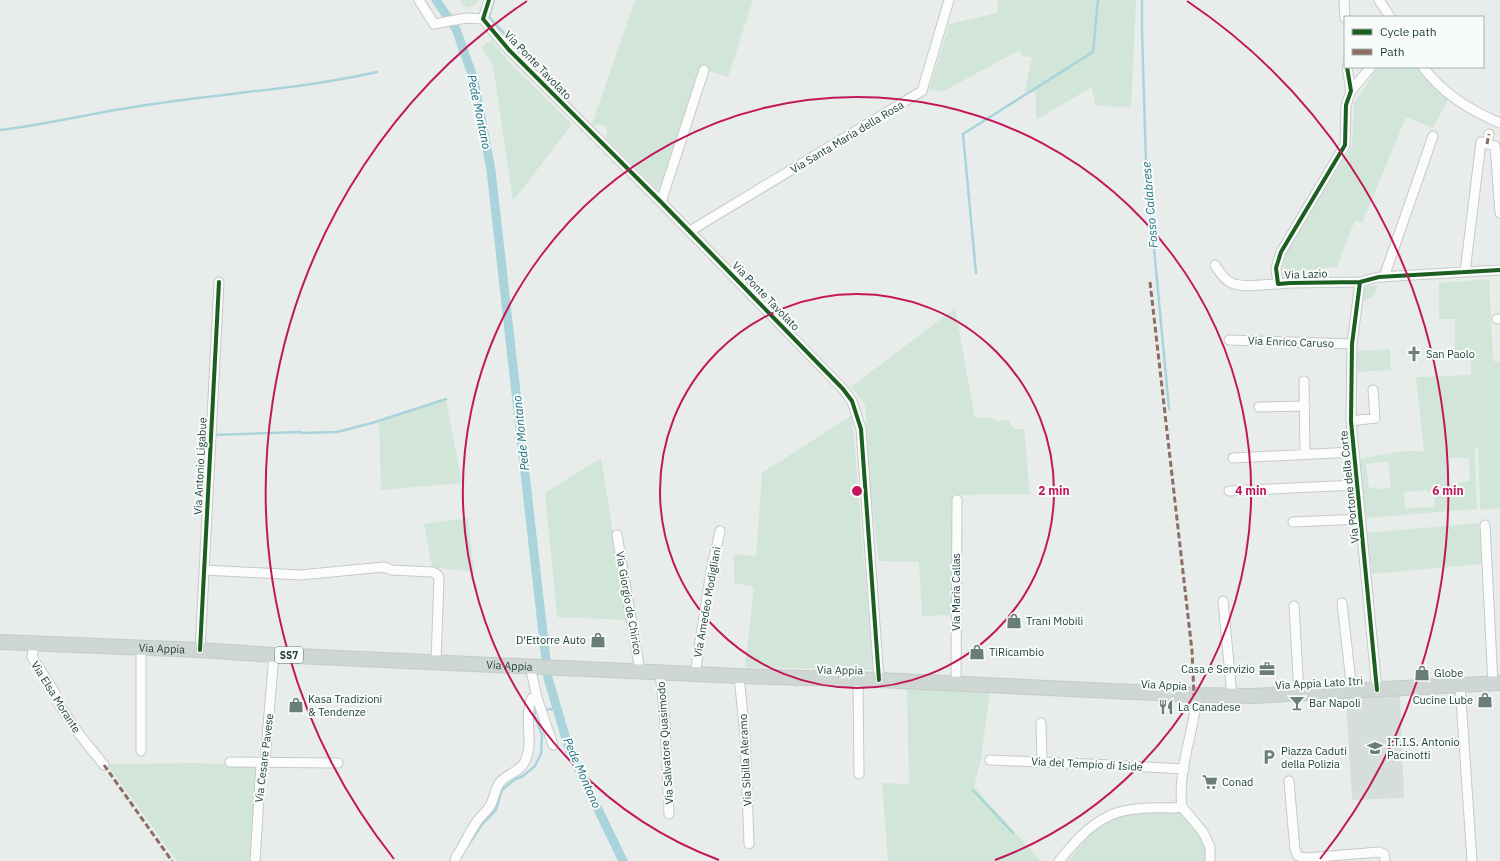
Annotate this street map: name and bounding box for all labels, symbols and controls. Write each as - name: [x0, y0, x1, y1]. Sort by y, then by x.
- legend: [1344, 16, 1484, 68]
- text: Cycle path: [1380, 24, 1437, 39]
- street label: Via Ponte Tavolato: [501, 27, 575, 103]
- text: Path: [1380, 44, 1405, 59]
- water label: Pede Montano: [464, 73, 495, 151]
- street label: Via Santa Maria della Rosa: [788, 97, 906, 176]
- water label: Fosso Calabrese: [1138, 161, 1161, 249]
- street label: Via Ponte Tavolato: [729, 258, 803, 334]
- street label: Via Lazio: [1284, 266, 1328, 282]
- street label: Via Enrico Caruso: [1248, 334, 1334, 350]
- church icon: San Paolo: [1405, 345, 1423, 363]
- place label: San Paolo: [1426, 347, 1475, 361]
- water label: Pede Montano: [509, 394, 532, 472]
- street label: Via Antonio Ligabue: [190, 417, 210, 515]
- street label: Via Portone della Corte: [1336, 430, 1362, 544]
- text: 2 min: [1038, 483, 1070, 498]
- text: 4 min: [1235, 483, 1267, 498]
- text: 6 min: [1432, 483, 1464, 498]
- centre of rings: [850, 484, 864, 498]
- street label: Via Amedeo Modigliani: [690, 545, 724, 659]
- street label: Via Giorgio de Chirico: [613, 550, 645, 656]
- street label: Via Maria Callas: [949, 553, 963, 631]
- shop icon: Trani Mobili: [1005, 612, 1023, 630]
- place label: Trani Mobili: [1026, 614, 1083, 628]
- shop icon: D'Ettorre Auto: [589, 631, 607, 649]
- place label: D'Ettorre Auto: [516, 633, 586, 647]
- street label: Via Appia: [138, 641, 185, 656]
- shop icon: TiRicambio: [968, 643, 986, 661]
- place label: TiRicambio: [989, 645, 1044, 659]
- road number: SS7: [275, 647, 303, 663]
- street label: Via Elsa Morante: [28, 658, 84, 736]
- street label: Via Appia: [486, 658, 533, 674]
- office icon: Casa e Servizio: [1258, 660, 1276, 678]
- place label: Casa e Servizio: [1181, 662, 1255, 676]
- street label: Via Appia: [817, 663, 863, 677]
- shop icon: Globe: [1413, 664, 1431, 682]
- place label: Globe: [1434, 666, 1463, 680]
- street label: Via Appia Lato Itri: [1275, 674, 1363, 692]
- street label: Via Appia: [1140, 677, 1188, 693]
- street label: Via Salvatore Quasimodo: [654, 681, 676, 805]
- shop icon: Cucine Lube: [1476, 691, 1494, 709]
- place label: Kasa Tradizioni & Tendenze: [308, 692, 382, 719]
- place label: Cucine Lube: [1413, 693, 1473, 707]
- bar icon: Bar Napoli: [1288, 694, 1306, 712]
- shop icon: Kasa Tradizioni & Tendenze: [287, 696, 305, 714]
- place label: Bar Napoli: [1309, 696, 1361, 710]
- restaurant icon: La Canadese: [1157, 698, 1175, 716]
- place label: La Canadese: [1178, 700, 1241, 714]
- street label: Via Cesare Pavese: [252, 713, 276, 803]
- street label: Via Sibilla Aleramo: [736, 714, 754, 806]
- water label: Pede Montano: [560, 735, 605, 811]
- place label: I.T.I.S. Antonio Pacinotti: [1387, 735, 1460, 762]
- school or university icon: I.T.I.S. Antonio Pacinotti: [1366, 739, 1384, 757]
- place label: Piazza Caduti della Polizia: [1281, 744, 1347, 771]
- parking icon: Piazza Caduti della Polizia: [1260, 748, 1278, 766]
- street label: Via del Tempio di Iside: [1031, 754, 1143, 774]
- supermarket icon: Conad: [1201, 773, 1219, 791]
- place label: Conad: [1222, 775, 1254, 789]

